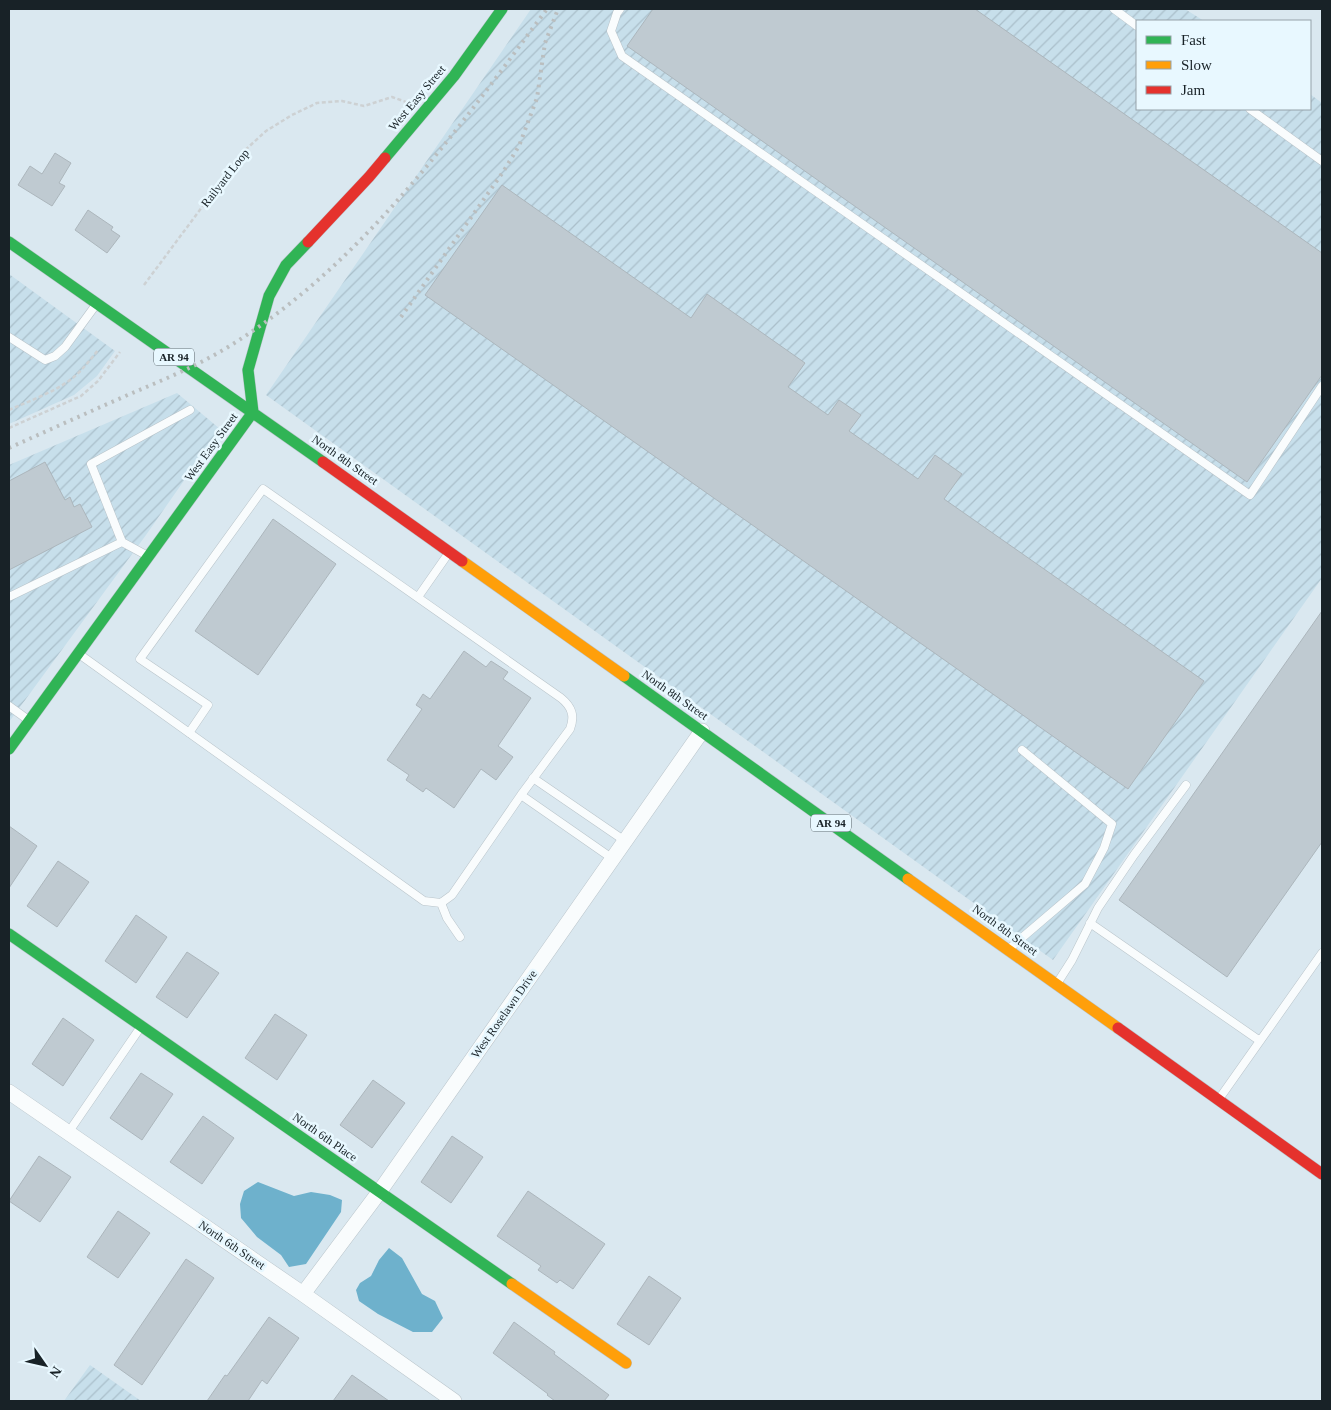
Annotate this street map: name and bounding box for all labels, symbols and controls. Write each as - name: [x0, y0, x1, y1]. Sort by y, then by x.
- legend: [1136, 20, 1311, 110]
- text: Fast: [1181, 32, 1207, 48]
- text: Slow: [1181, 57, 1212, 73]
- street label: West Easy Street: [386, 62, 449, 134]
- text: Jam: [1181, 82, 1205, 98]
- street label: Railyard Loop: [198, 146, 252, 210]
- road number: AR 94: [154, 348, 194, 366]
- street label: West Easy Street: [182, 410, 241, 484]
- street label: North 8th Street: [309, 432, 381, 488]
- street label: North 8th Street: [639, 667, 711, 723]
- road number: AR 94: [811, 814, 851, 831]
- street label: North 8th Street: [970, 902, 1041, 959]
- street label: West Roselawn Drive: [468, 967, 540, 1061]
- street label: North 6th Place: [290, 1110, 360, 1164]
- street label: North 6th Street: [196, 1218, 269, 1273]
- north arrow: [20, 1340, 70, 1390]
- text: N: [46, 1364, 64, 1380]

